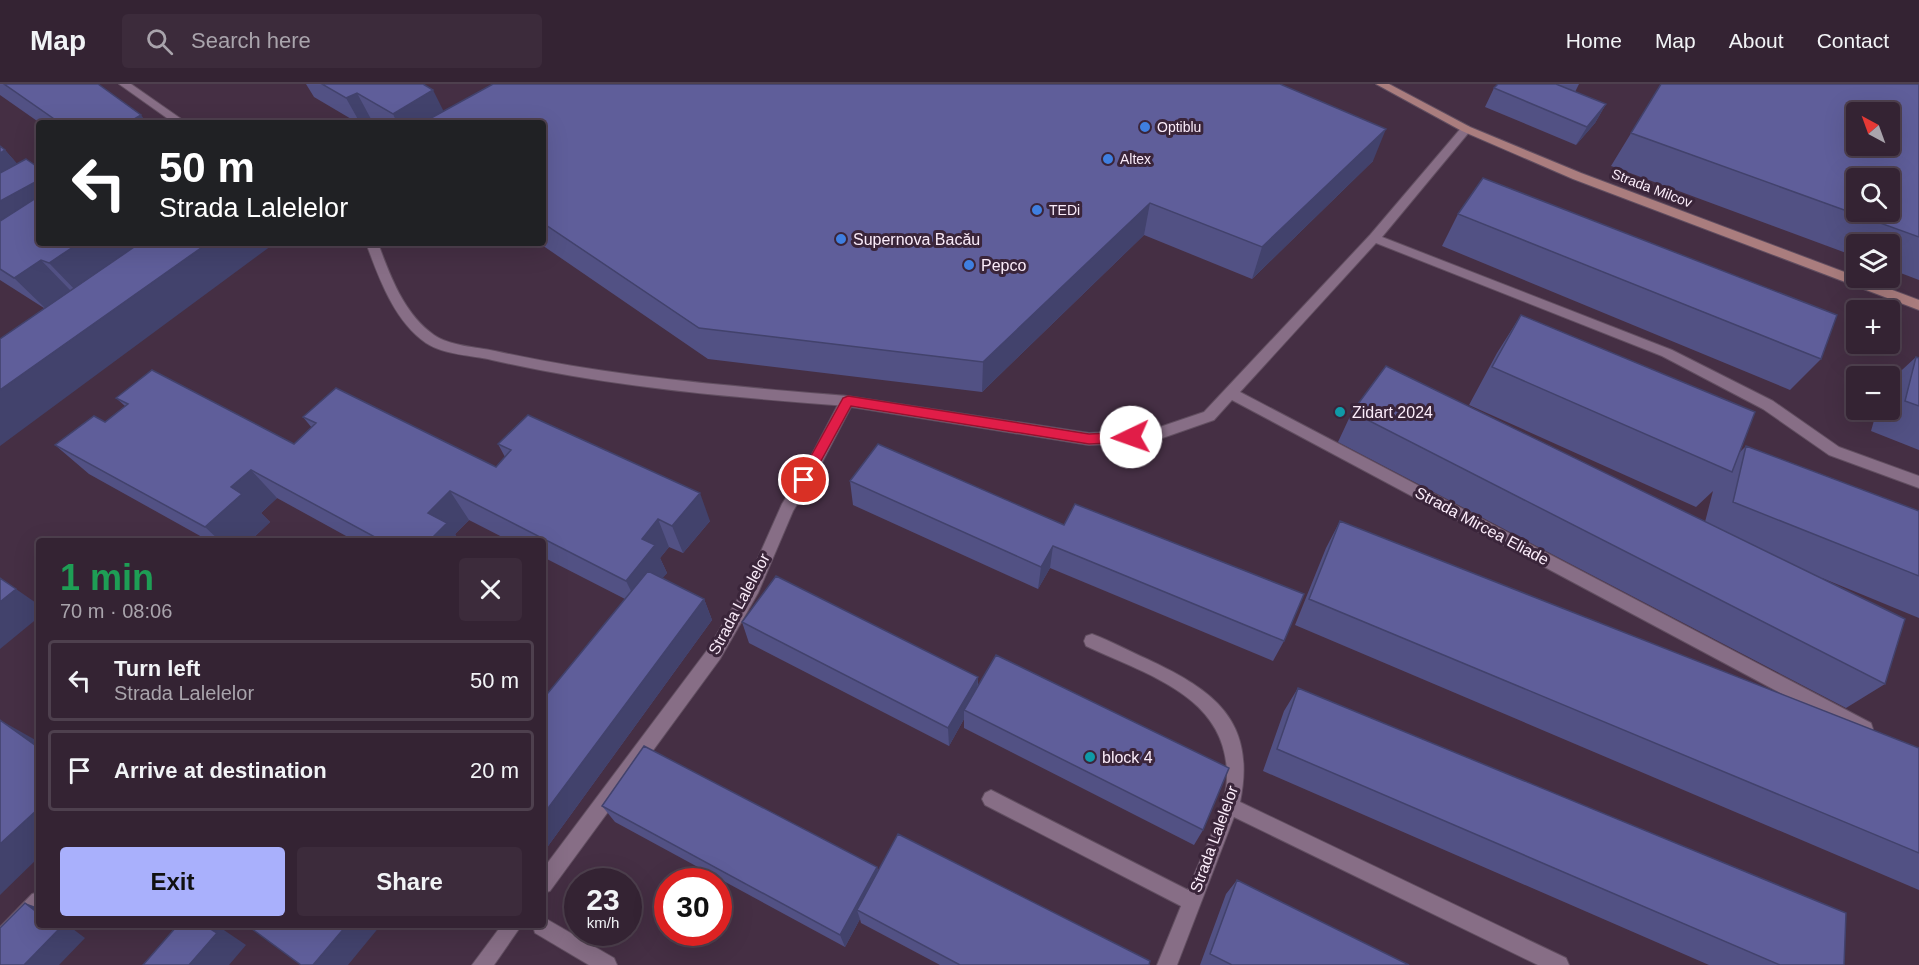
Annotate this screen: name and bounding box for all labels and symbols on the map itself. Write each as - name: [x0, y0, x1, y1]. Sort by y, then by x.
- north arrow: [1846, 102, 1900, 156]
- place label: Optiblu: [1157, 119, 1201, 135]
- marker: Optiblu: [1138, 120, 1152, 134]
- place label: Altex: [1120, 151, 1151, 167]
- marker: Altex: [1101, 152, 1115, 166]
- street label: Strada Milcov: [1610, 165, 1694, 211]
- place label: TEDi: [1049, 202, 1080, 218]
- marker: TEDi: [1030, 203, 1044, 217]
- place label: Supernova Bacău: [853, 231, 980, 248]
- marker: Supernova Bacău: [834, 232, 848, 246]
- place label: Pepco: [981, 257, 1026, 274]
- marker: Pepco: [962, 258, 976, 272]
- place label: Zidart 2024: [1352, 404, 1433, 421]
- position arrow: [1099, 405, 1163, 469]
- marker: Zidart 2024: [1333, 405, 1347, 419]
- pin: [778, 454, 829, 505]
- street label: Strada Mircea Eliade: [1412, 484, 1552, 568]
- street label: Strada Lalelelor: [705, 550, 773, 657]
- place label: block 4: [1102, 749, 1153, 766]
- marker: block 4: [1083, 750, 1097, 764]
- street label: Strada Lalelelor: [1187, 783, 1241, 895]
- speed limit sign: 30: [654, 868, 732, 946]

